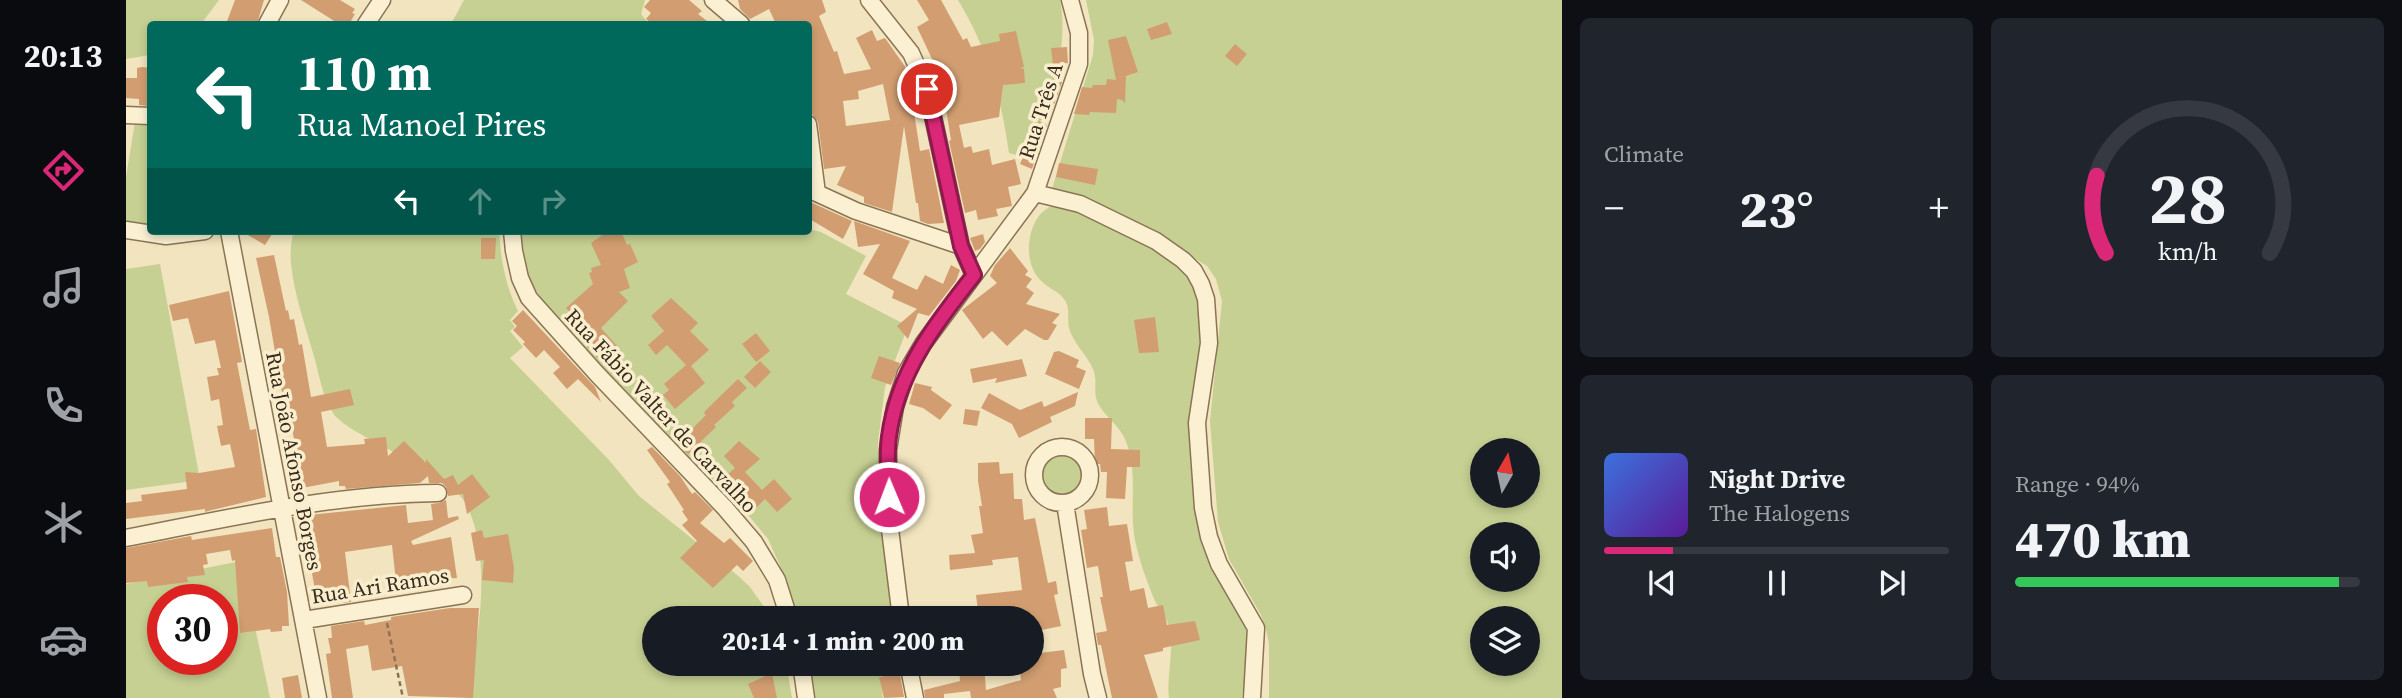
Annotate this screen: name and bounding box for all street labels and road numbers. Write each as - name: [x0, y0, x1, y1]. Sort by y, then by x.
- street label: Rua Três A: [1011, 59, 1070, 163]
- street label: Rua Fábio Valter de Carvalho: [559, 302, 764, 519]
- street label: Rua João Afonso Borges: [259, 349, 330, 573]
- street label: Rua Ari Ramos: [309, 560, 451, 611]

